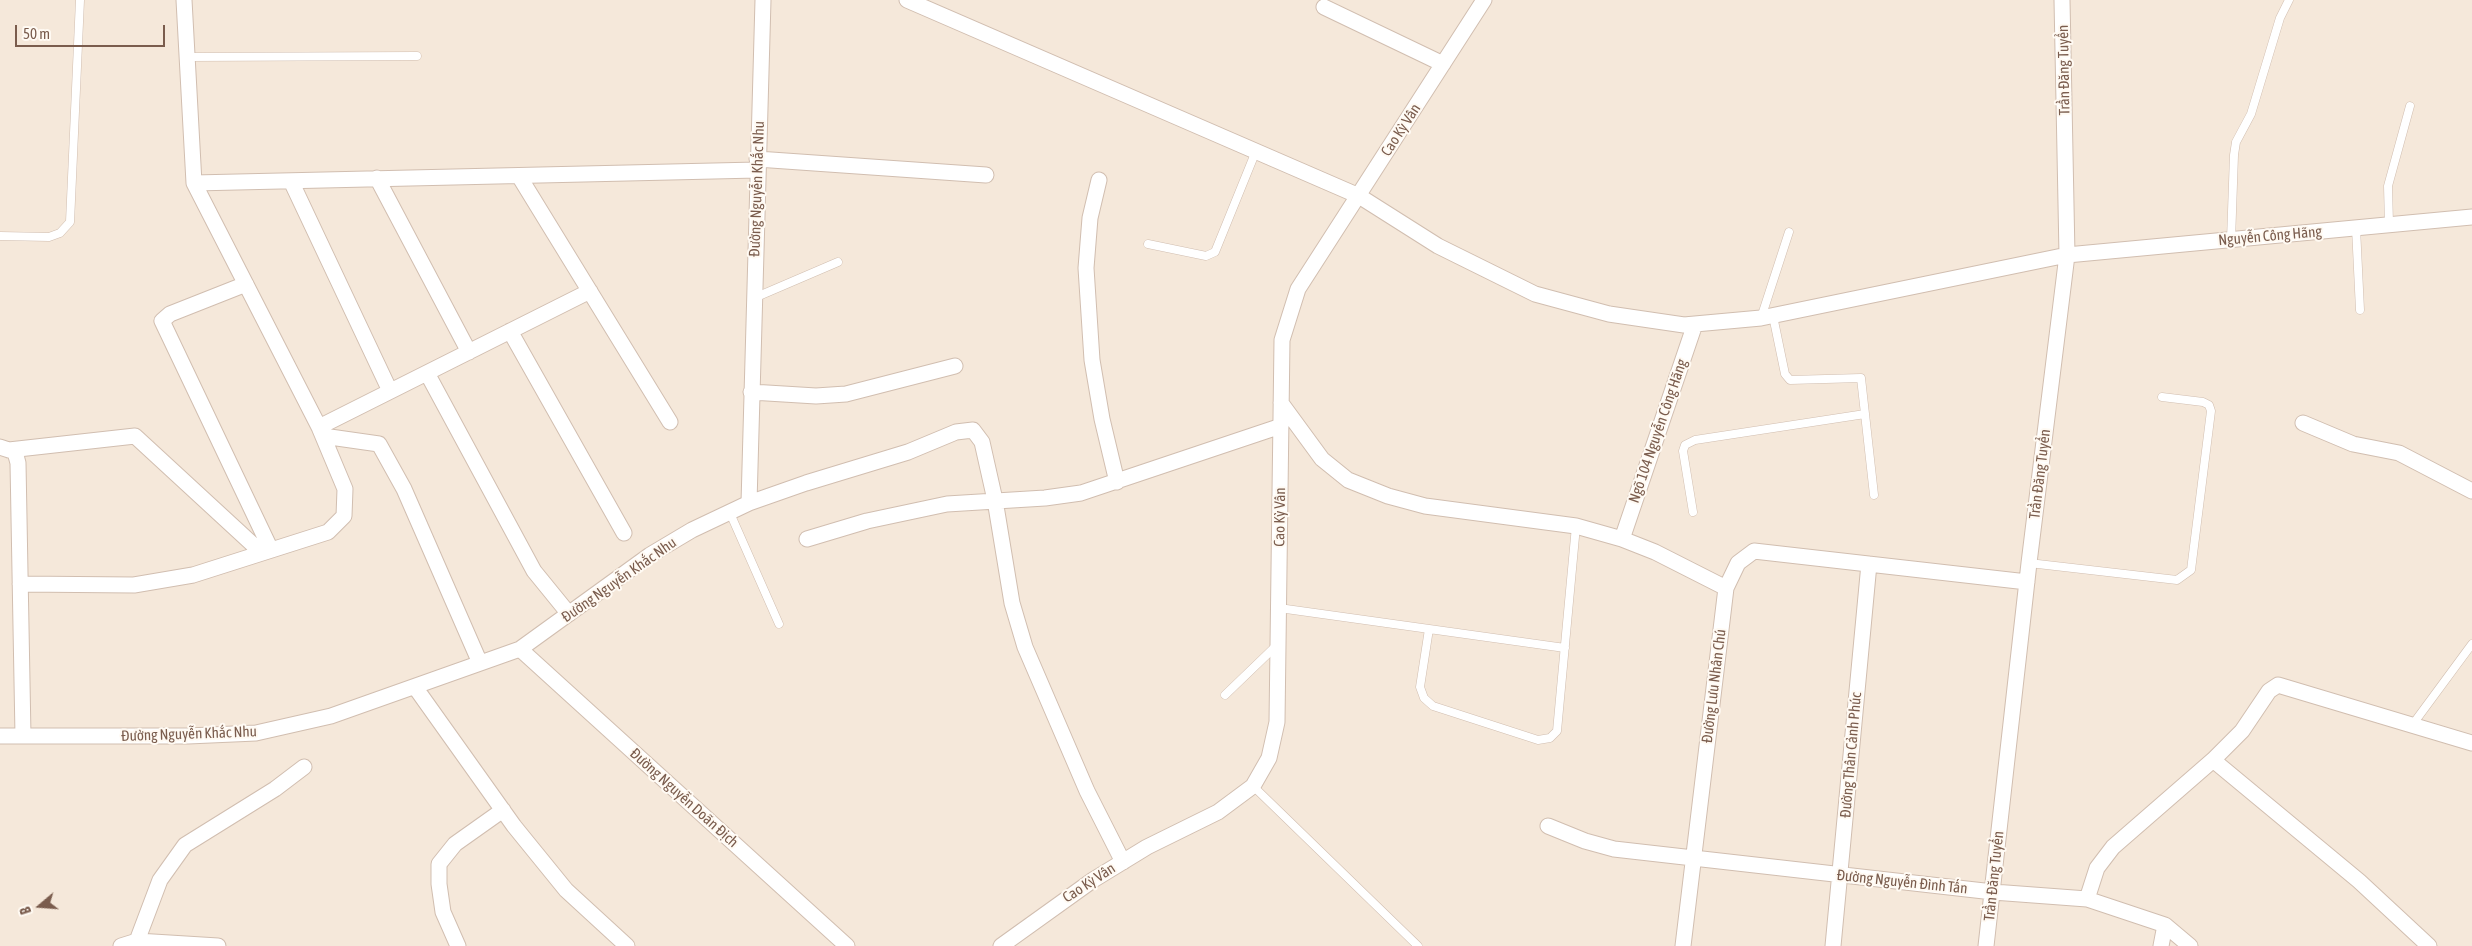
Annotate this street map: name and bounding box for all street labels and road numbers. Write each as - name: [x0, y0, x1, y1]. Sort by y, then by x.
- street label: Trần Đăng Tuyển: [2054, 25, 2074, 115]
- street label: Cao Kỳ Vân: [1377, 100, 1425, 160]
- street label: Đường Nguyễn Khắc Nhu: [746, 121, 768, 257]
- street label: Nguyễn Công Hãng: [2218, 223, 2322, 249]
- street label: Ngõ 104 Nguyễn Công Hãng: [1625, 357, 1691, 505]
- street label: Trần Đăng Tuyển: [2026, 428, 2054, 520]
- street label: Cao Kỳ Vân: [1270, 487, 1290, 547]
- street label: Đường Nguyễn Khắc Nhu: [558, 534, 680, 626]
- street label: Đường Lưu Nhân Chú: [1698, 628, 1730, 744]
- street label: Đường Thân Cảnh Phúc: [1837, 691, 1865, 819]
- street label: Đường Nguyễn Khắc Nhu: [121, 723, 257, 745]
- street label: Đường Nguyễn Doãn Địch: [626, 745, 742, 851]
- street label: Trần Đăng Tuyển: [1980, 830, 2008, 922]
- street label: Cao Kỳ Vân: [1059, 859, 1119, 907]
- street label: Đường Nguyễn Đình Tấn: [1836, 866, 1968, 898]

